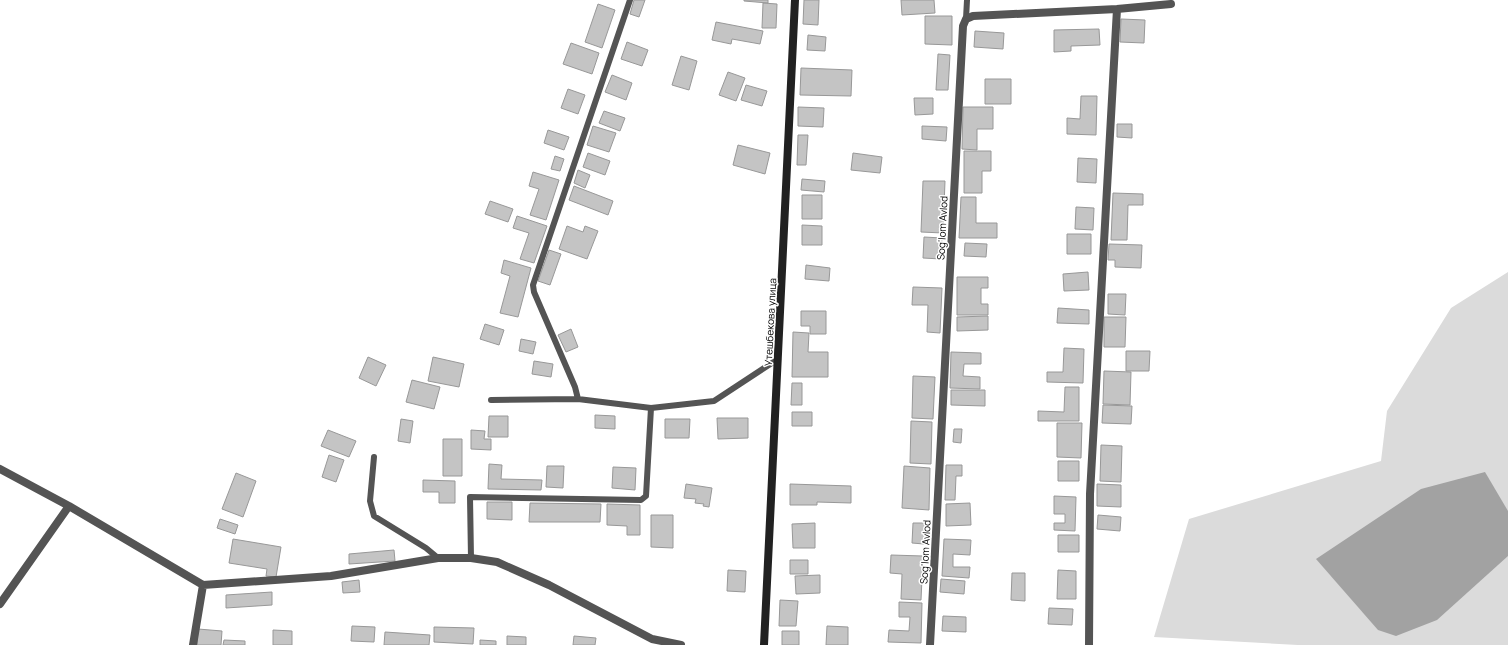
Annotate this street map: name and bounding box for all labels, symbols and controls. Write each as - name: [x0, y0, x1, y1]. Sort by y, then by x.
- street label: Sog'lom Avlod: [933, 195, 951, 261]
- street label: Утешбекова улица: [761, 278, 779, 366]
- street label: Sog'lom Avlod: [916, 519, 934, 585]

